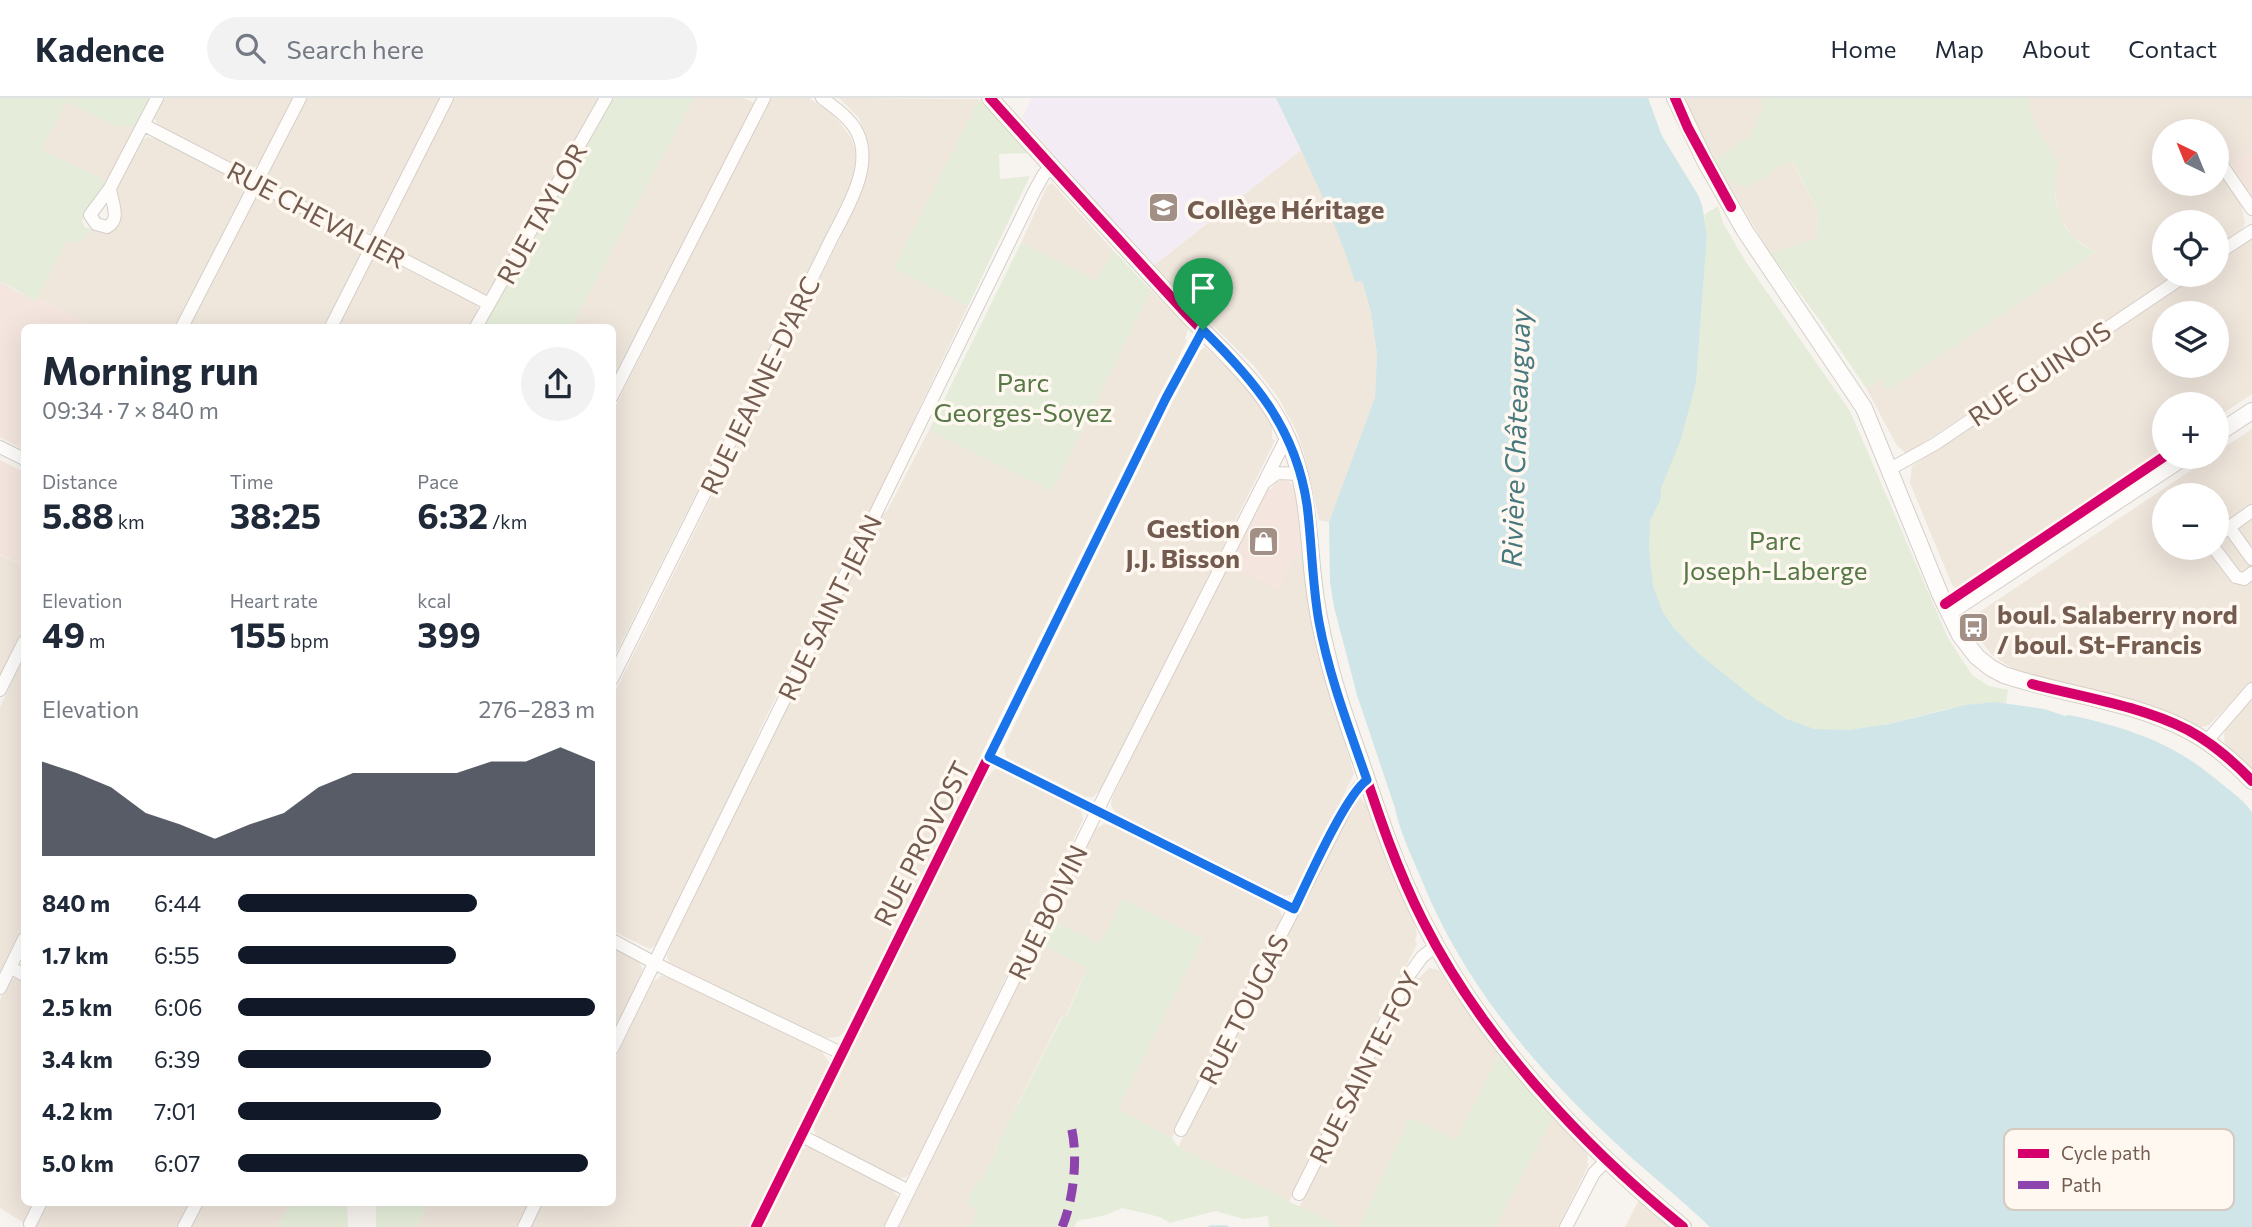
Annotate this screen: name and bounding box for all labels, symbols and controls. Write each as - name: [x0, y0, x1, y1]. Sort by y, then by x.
- search box: [207, 17, 697, 80]
- text: Kadence: [35, 28, 165, 69]
- icon: search: [231, 29, 269, 67]
- text: Search here: [287, 33, 424, 64]
- text: Home: [1831, 34, 1897, 63]
- text: Map: [1935, 34, 1984, 63]
- text: About: [2022, 34, 2090, 63]
- text: Contact: [2128, 34, 2217, 63]
- north arrow: [2152, 119, 2230, 196]
- map controls: [2152, 119, 2229, 560]
- street label: RUE TAYLOR: [490, 137, 592, 289]
- street label: RUE CHEVALIER: [222, 154, 412, 274]
- school or university icon: Collège Héritage: [1147, 191, 1181, 225]
- place label: Collège Héritage: [1187, 193, 1384, 224]
- button: locate: [2152, 210, 2229, 287]
- pin: [1173, 258, 1233, 330]
- icon: arrive: [1184, 269, 1222, 307]
- street label: RUE JEANNE-D'ARC: [693, 271, 825, 499]
- button: layers: [2152, 301, 2229, 378]
- water label: Rivière Châteauguay: [1493, 307, 1537, 568]
- street label: RUE GUINOIS: [1962, 314, 2116, 432]
- text: Morning run: [42, 346, 259, 393]
- button: share: [521, 347, 595, 421]
- park label: Parc Georges-Soyez: [933, 366, 1113, 427]
- button: +: [2152, 392, 2229, 469]
- text: 09:34 · 7 × 840 m: [42, 396, 219, 424]
- text: Distance: [42, 470, 118, 493]
- text: Time: [230, 470, 273, 493]
- text: Pace: [417, 470, 459, 493]
- button: −: [2152, 483, 2229, 560]
- text: 5.88: [42, 493, 114, 536]
- text: 38:25: [230, 493, 321, 536]
- text: 6:32: [417, 493, 488, 536]
- street label: RUE SAINT-JEAN: [771, 509, 887, 705]
- text: km: [114, 510, 145, 533]
- text: /km: [488, 510, 527, 533]
- place label: Gestion J.J. Bisson: [1125, 512, 1240, 573]
- park label: Parc Joseph-Laberge: [1682, 524, 1868, 585]
- shop icon: Gestion J.J. Bisson: [1246, 525, 1280, 559]
- text: Elevation: [42, 589, 122, 612]
- text: Heart rate: [230, 589, 318, 612]
- text: kcal: [417, 589, 451, 612]
- place label: boul. Salaberry nord / boul. St-Francis: [1997, 598, 2238, 659]
- bus stop icon: boul. Salaberry nord / boul. St-Francis: [1957, 611, 1991, 645]
- text: 49: [42, 612, 85, 655]
- text: 155: [230, 612, 286, 655]
- text: 399: [417, 612, 481, 655]
- text: m: [85, 629, 105, 652]
- text: bpm: [286, 629, 329, 652]
- text: Elevation: [42, 695, 139, 723]
- text: 276–283 m: [479, 695, 595, 723]
- street label: RUE PROVOST: [866, 756, 976, 930]
- street label: RUE BOIVIN: [1001, 839, 1093, 985]
- text: 840 m: [42, 889, 110, 917]
- text: 6:44: [154, 889, 201, 917]
- street label: RUE TOUGAS: [1192, 929, 1294, 1089]
- text: 1.7 km: [42, 941, 109, 969]
- text: 6:55: [154, 941, 200, 969]
- street label: RUE SAINTE-FOY: [1302, 966, 1426, 1168]
- text: 2.5 km: [42, 993, 112, 1021]
- text: 6:06: [154, 993, 202, 1021]
- text: 3.4 km: [42, 1045, 113, 1073]
- text: 6:39: [154, 1045, 200, 1073]
- text: 4.2 km: [42, 1097, 113, 1125]
- text: 7:01: [154, 1097, 196, 1125]
- legend: [2004, 1129, 2234, 1210]
- text: Cycle path: [2061, 1141, 2151, 1164]
- text: 5.0 km: [42, 1149, 114, 1177]
- text: 6:07: [154, 1149, 200, 1177]
- text: Path: [2061, 1173, 2102, 1196]

